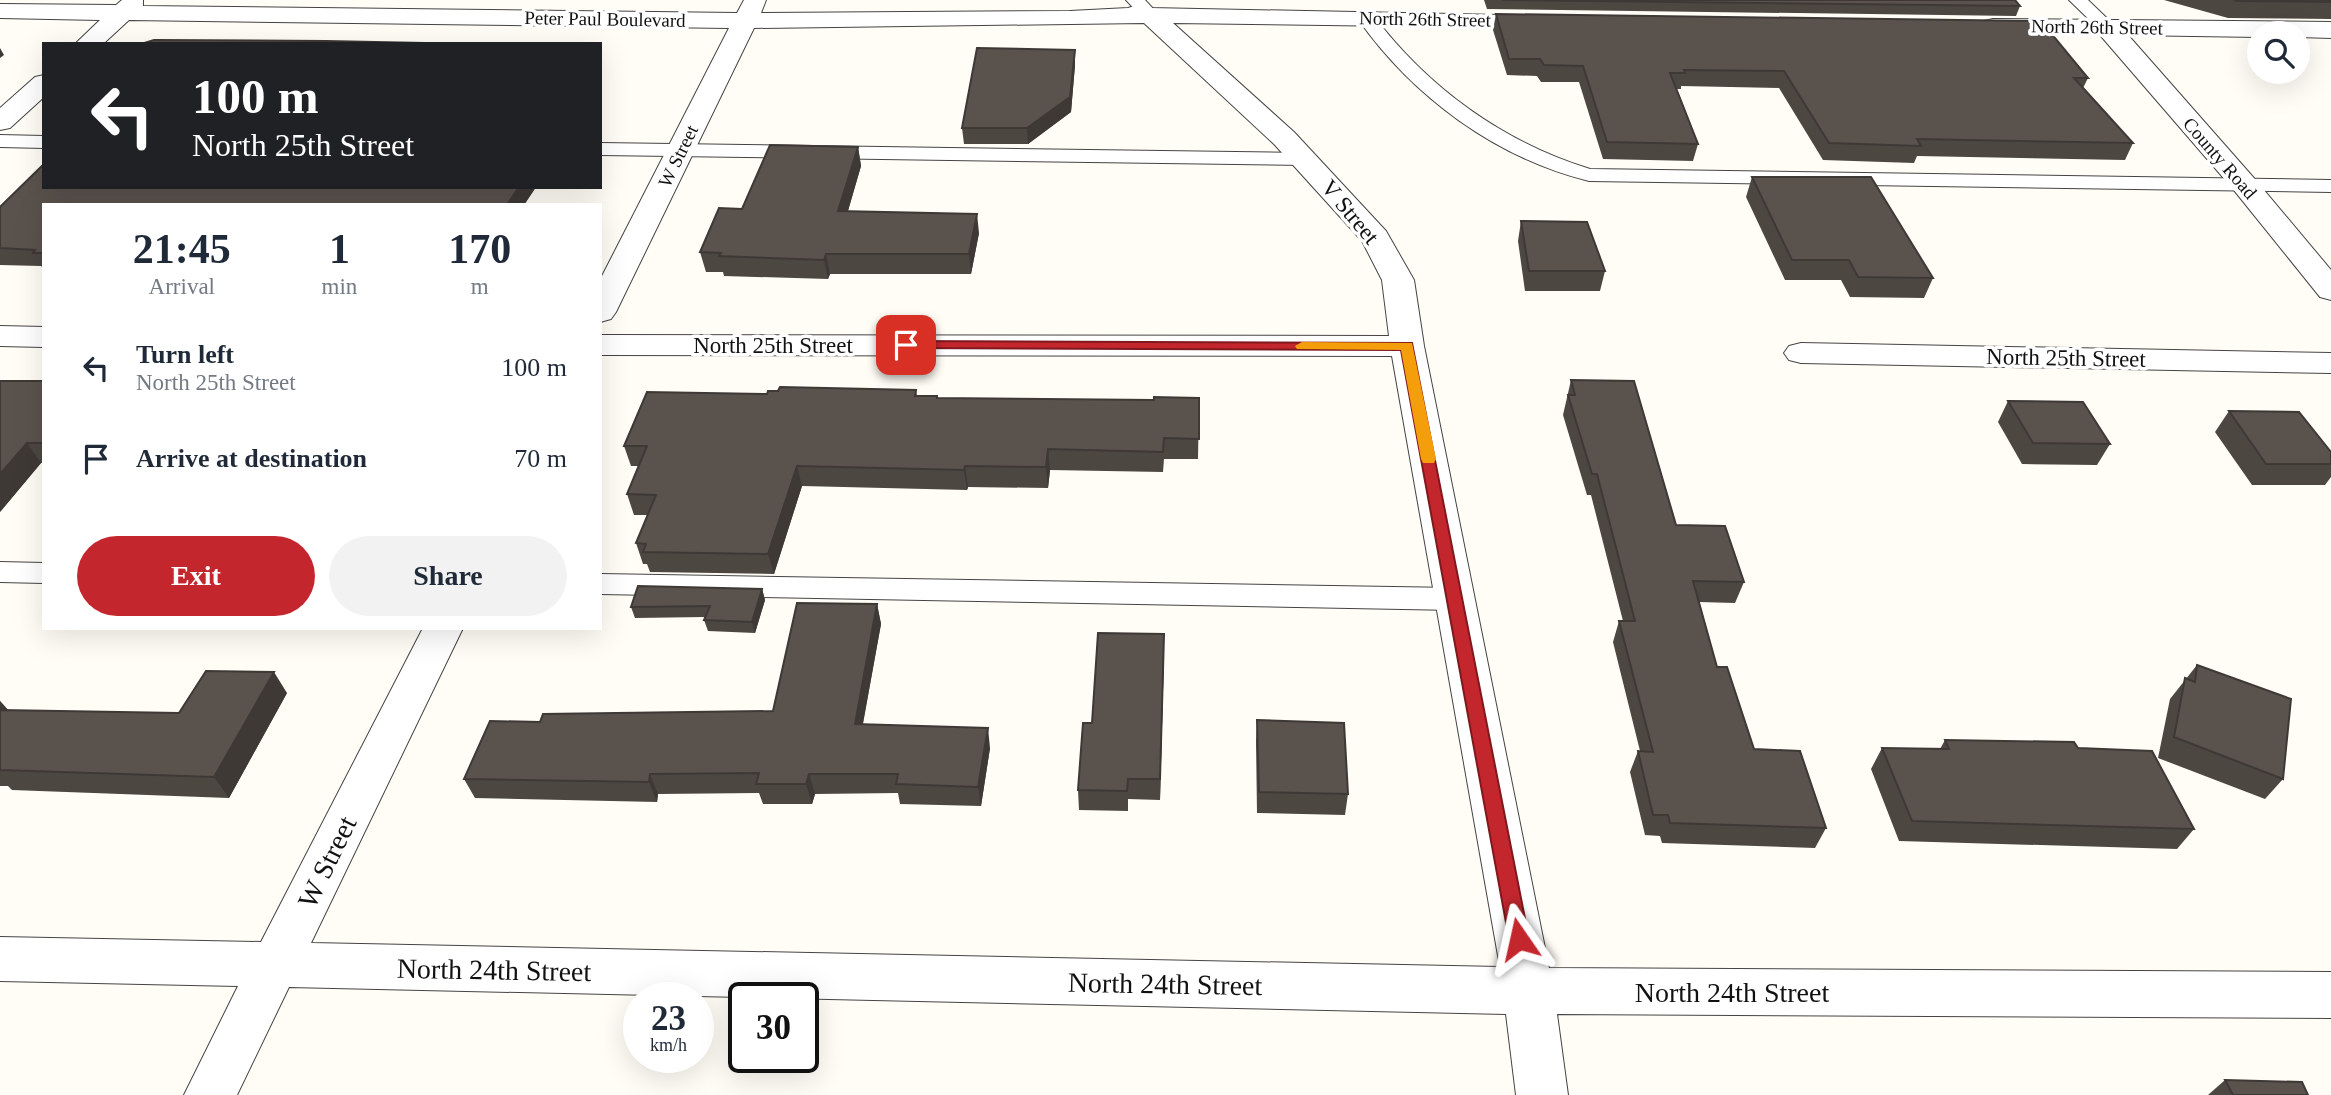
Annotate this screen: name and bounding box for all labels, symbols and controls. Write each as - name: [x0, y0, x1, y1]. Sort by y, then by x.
- street label: Peter Paul Boulevard: [524, 7, 686, 31]
- street label: North 26th Street: [1359, 7, 1492, 31]
- street label: North 26th Street: [2031, 15, 2164, 39]
- map controls: [2247, 21, 2310, 84]
- button: search: [2247, 21, 2310, 84]
- text: 100 m: [192, 69, 319, 124]
- icon: left: [77, 70, 168, 161]
- street label: County Road: [2179, 113, 2261, 203]
- street label: W Street: [654, 121, 702, 191]
- text: North 25th Street: [192, 127, 414, 163]
- street label: V Street: [1316, 175, 1384, 249]
- text: 21:45: [133, 226, 231, 272]
- text: 1: [329, 226, 350, 272]
- text: 170: [448, 226, 511, 272]
- text: Arrival: [149, 274, 215, 299]
- text: min: [322, 274, 357, 299]
- text: m: [471, 274, 489, 299]
- pin: [876, 315, 936, 375]
- icon: arrive: [887, 326, 925, 364]
- street label: North 25th Street: [693, 333, 853, 358]
- text: Turn left: [136, 340, 234, 369]
- street label: North 25th Street: [1986, 344, 2147, 372]
- icon: left: [77, 349, 115, 387]
- text: 100 m: [501, 353, 567, 382]
- text: North 25th Street: [136, 370, 296, 395]
- icon: arrive: [77, 440, 115, 478]
- text: Arrive at destination: [136, 444, 367, 473]
- text: 70 m: [514, 444, 567, 473]
- button: Exit: [77, 536, 315, 616]
- button: Share: [329, 536, 567, 616]
- street label: W Street: [292, 811, 363, 913]
- position arrow: [1482, 902, 1556, 976]
- street label: North 24th Street: [397, 953, 592, 987]
- street label: North 24th Street: [1068, 967, 1263, 1001]
- street label: North 24th Street: [1635, 977, 1829, 1008]
- speed limit sign: 30: [728, 982, 819, 1073]
- text: 23: [651, 999, 686, 1038]
- text: km/h: [650, 1035, 687, 1055]

